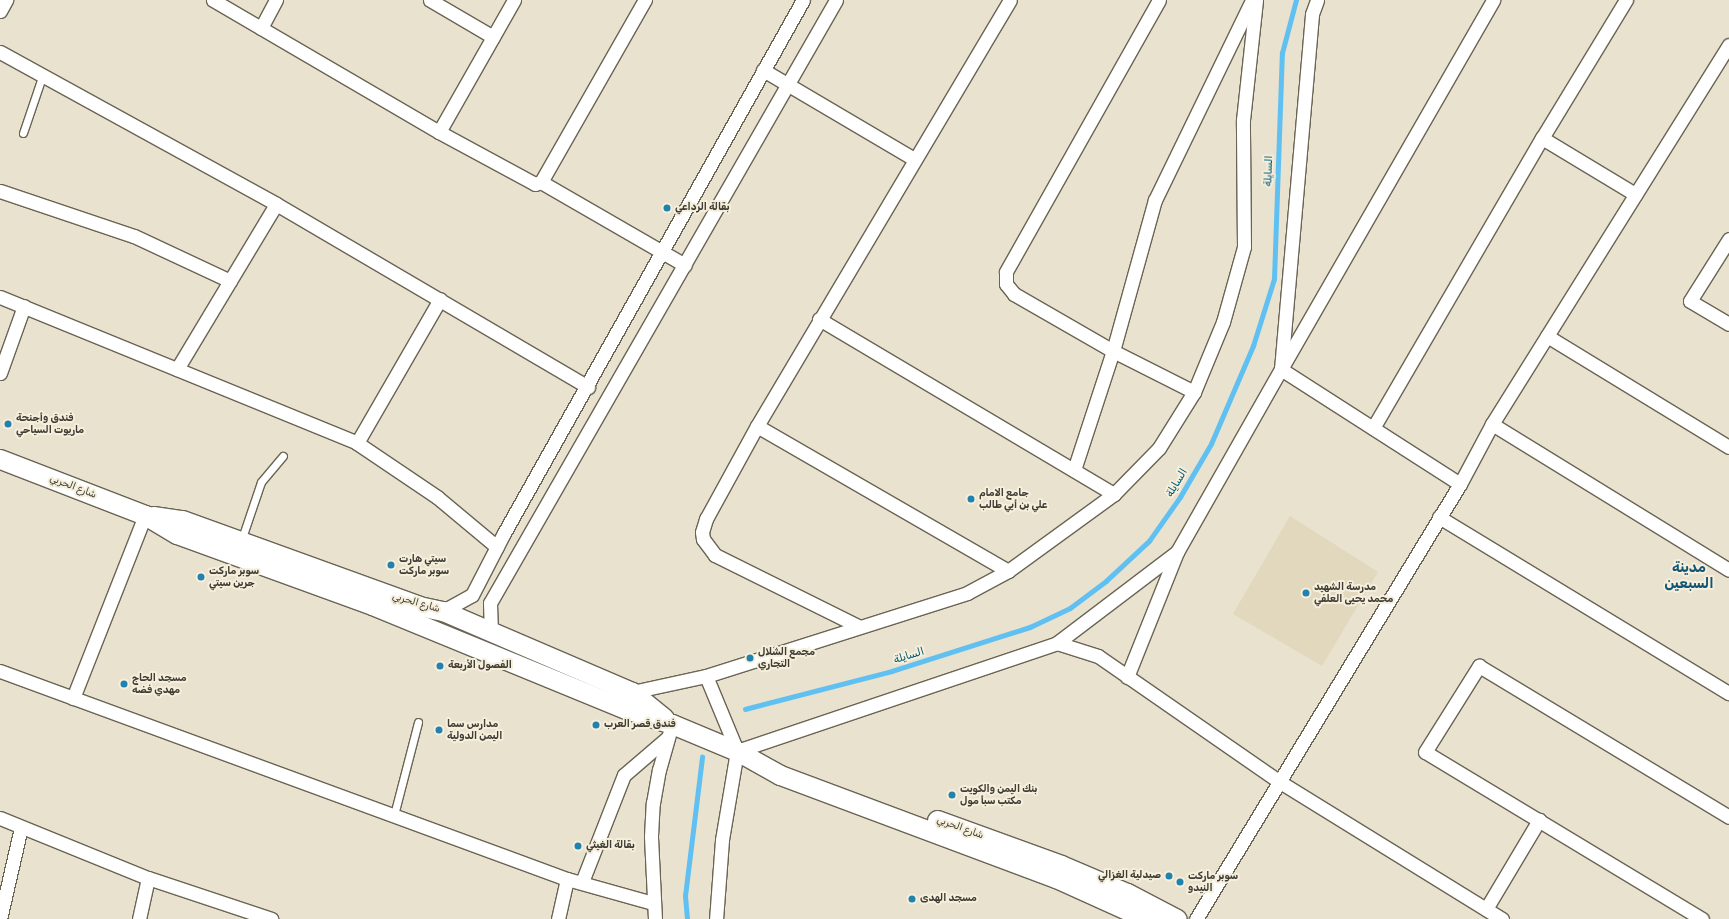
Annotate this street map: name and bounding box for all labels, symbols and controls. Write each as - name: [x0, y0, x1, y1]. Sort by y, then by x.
- water label: السايلة: [1262, 155, 1276, 187]
- place label: بقالة الرداعي: [675, 202, 729, 214]
- marker: بقالة الرداعي: [662, 203, 672, 213]
- place label: فندق وأجنحة ماريوت السياحي: [16, 412, 84, 436]
- marker: فندق وأجنحة ماريوت السياحي: [3, 419, 13, 429]
- water label: السايلة: [1163, 466, 1191, 500]
- street label: شارع الحربي: [48, 473, 98, 501]
- place label: جامع الامام علي بن أيي طالب: [979, 487, 1047, 510]
- marker: جامع الامام علي بن أيي طالب: [966, 494, 976, 504]
- place label: سيتي هارت سوبر ماركت: [399, 553, 449, 576]
- marker: سيتي هارت سوبر ماركت: [386, 560, 396, 570]
- district label: مدينة السبعين: [1664, 560, 1714, 592]
- place label: سوبر ماركت جرين سيتي: [209, 565, 259, 588]
- marker: سوبر ماركت جرين سيتي: [196, 572, 206, 582]
- place label: مدرسة الشهيد محمد يحيى العلفي: [1314, 581, 1393, 604]
- marker: مدرسة الشهيد محمد يحيى العلفي: [1301, 588, 1311, 598]
- street label: شارع الحربي: [391, 590, 441, 616]
- water label: السايلة: [892, 645, 926, 667]
- place label: مجمع الشلال التجاري: [758, 646, 815, 670]
- marker: مجمع الشلال التجاري: [745, 653, 755, 663]
- place label: الفصول الأربعة: [448, 660, 512, 672]
- marker: الفصول الأربعة: [435, 661, 445, 671]
- place label: مسجد الحاج مهدي فضه: [132, 672, 186, 696]
- marker: مسجد الحاج مهدي فضه: [119, 679, 129, 689]
- place label: مدارس سما اليمن الدولية: [447, 718, 502, 742]
- place label: فندق قصر العرب: [604, 719, 676, 731]
- marker: فندق قصر العرب: [591, 720, 601, 730]
- marker: مدارس سما اليمن الدولية: [434, 725, 444, 735]
- place label: بنك اليمن والكويت مكتب سبأ مول: [960, 783, 1037, 806]
- marker: بنك اليمن والكويت مكتب سبأ مول: [947, 790, 957, 800]
- street label: شارع الحربي: [935, 814, 985, 842]
- place label: بقالة الغيثي: [586, 840, 635, 852]
- marker: بقالة الغيثي: [573, 841, 583, 851]
- place label: صيدلية الغزالي: [1098, 870, 1161, 882]
- place label: سوبر ماركت النيدو: [1188, 870, 1238, 894]
- marker: صيدلية الغزالي: [1164, 871, 1174, 881]
- marker: سوبر ماركت النيدو: [1175, 877, 1185, 887]
- place label: مسجد الهدى: [920, 893, 977, 905]
- marker: مسجد الهدى: [907, 894, 917, 904]

